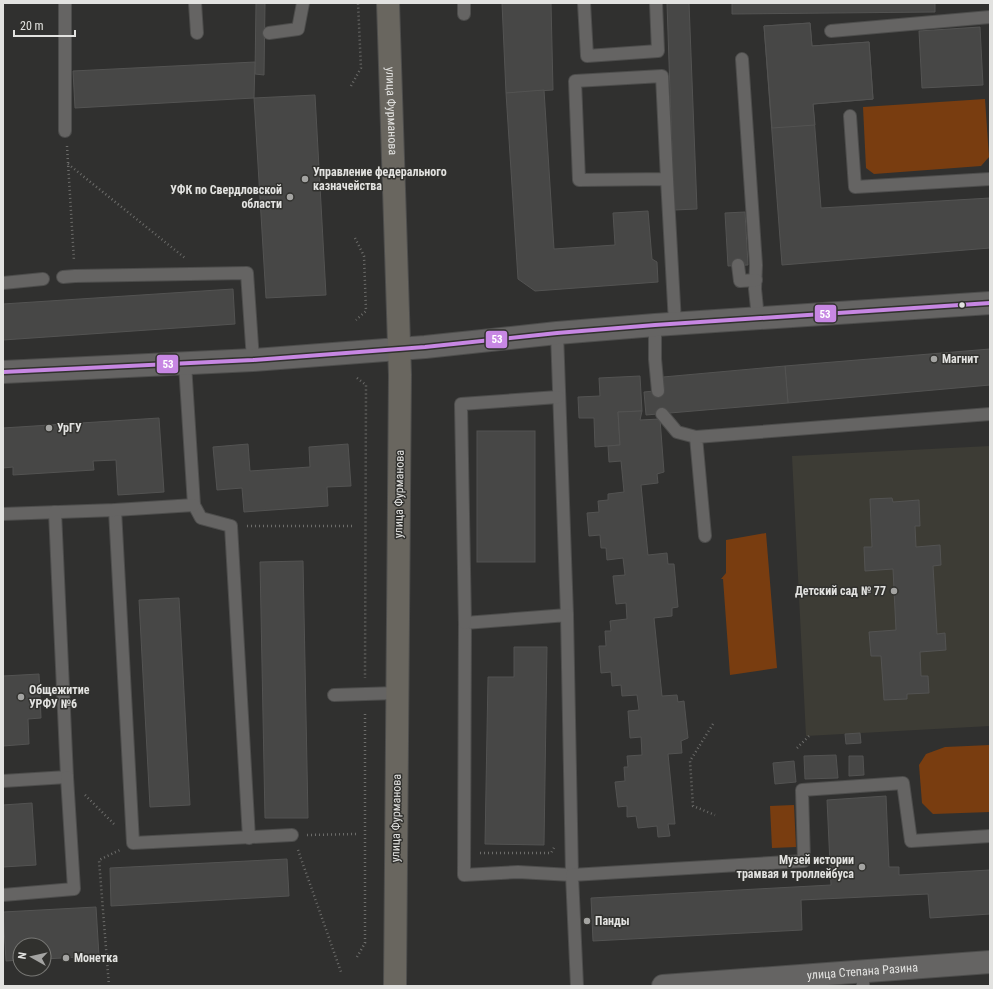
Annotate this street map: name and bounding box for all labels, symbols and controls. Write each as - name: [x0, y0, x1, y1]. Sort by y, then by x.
- scale bar: [14, 12, 75, 38]
- text: 20 m: [20, 19, 44, 33]
- street label: улица Фурманова: [383, 67, 400, 156]
- place label: Управление федерального казначейства: [313, 165, 447, 193]
- marker: Управление федерального казначейства: [300, 174, 310, 184]
- place label: УФК по Свердловской области: [170, 183, 282, 211]
- marker: УФК по Свердловской области: [285, 192, 295, 202]
- unlabelled marker: [957, 300, 967, 310]
- line badge: 53: [814, 304, 837, 323]
- text: 53: [819, 308, 831, 321]
- line badge: 53: [485, 330, 508, 349]
- text: 53: [491, 333, 503, 346]
- place label: Магнит: [942, 352, 979, 366]
- line badge: 53: [156, 354, 179, 374]
- marker: Магнит: [929, 354, 939, 364]
- text: 53: [162, 358, 174, 371]
- place label: УрГУ: [57, 421, 82, 435]
- marker: УрГУ: [44, 423, 54, 433]
- street label: улица Фурманова: [391, 450, 407, 538]
- place label: Детский сад № 77: [795, 584, 886, 598]
- marker: Детский сад № 77: [889, 586, 899, 596]
- place label: Общежитие УРФУ №6: [29, 683, 90, 711]
- marker: Общежитие УРФУ №6: [16, 692, 26, 702]
- street label: улица Фурманова: [388, 774, 404, 862]
- place label: Музей истории трамвая и троллейбуса: [736, 853, 854, 881]
- marker: Музей истории трамвая и троллейбуса: [857, 862, 867, 872]
- place label: Панды: [595, 914, 630, 928]
- marker: Панды: [582, 916, 592, 926]
- north arrow: [12, 937, 52, 977]
- text: N: [16, 951, 30, 960]
- place label: Монетка: [74, 951, 118, 965]
- marker: Монетка: [61, 953, 71, 963]
- street label: улица Степана Разина: [807, 960, 919, 982]

